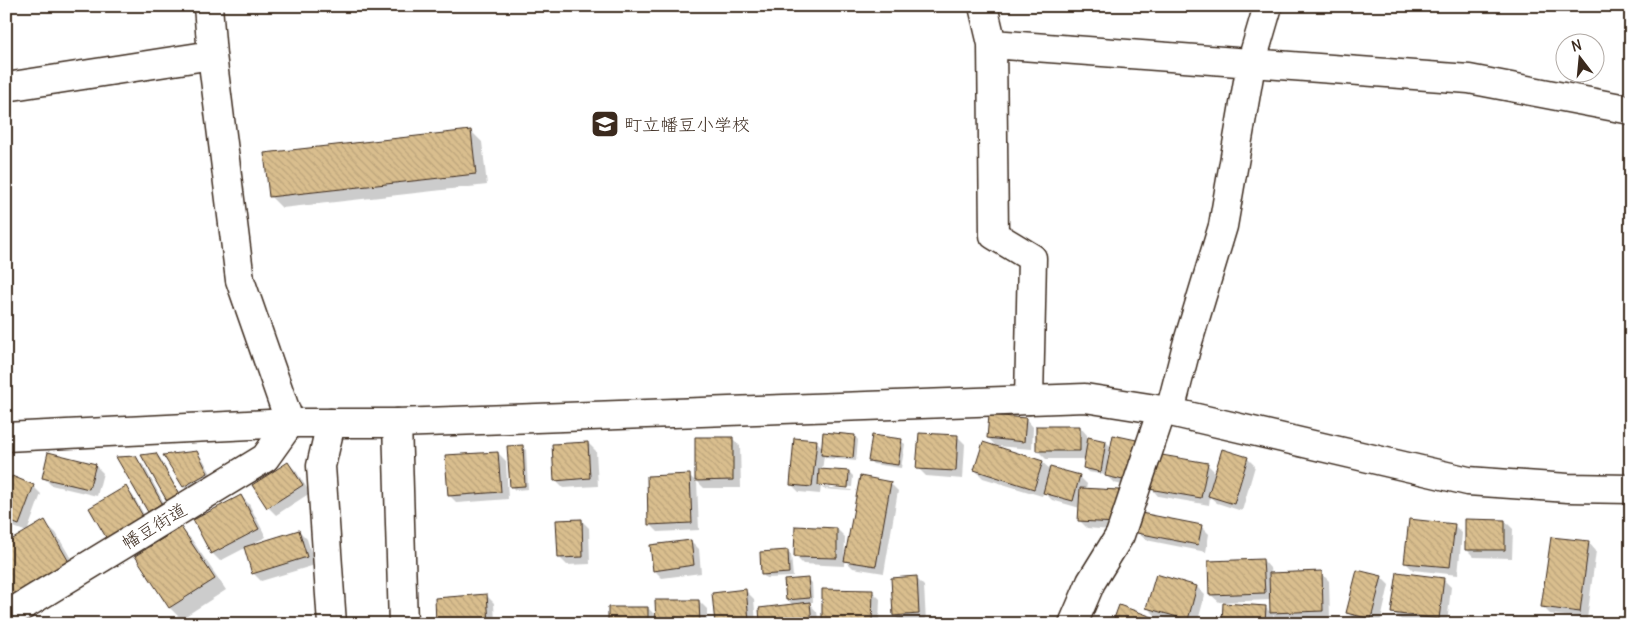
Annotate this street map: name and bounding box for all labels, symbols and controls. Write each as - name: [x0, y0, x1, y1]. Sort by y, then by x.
- north arrow: [1554, 32, 1604, 82]
- text: N: [1569, 36, 1584, 55]
- school or university icon: 町立幡豆小学校: [590, 109, 620, 139]
- place label: 町立幡豆小学校: [624, 113, 750, 136]
- street label: 幡豆街道: [117, 498, 191, 554]

